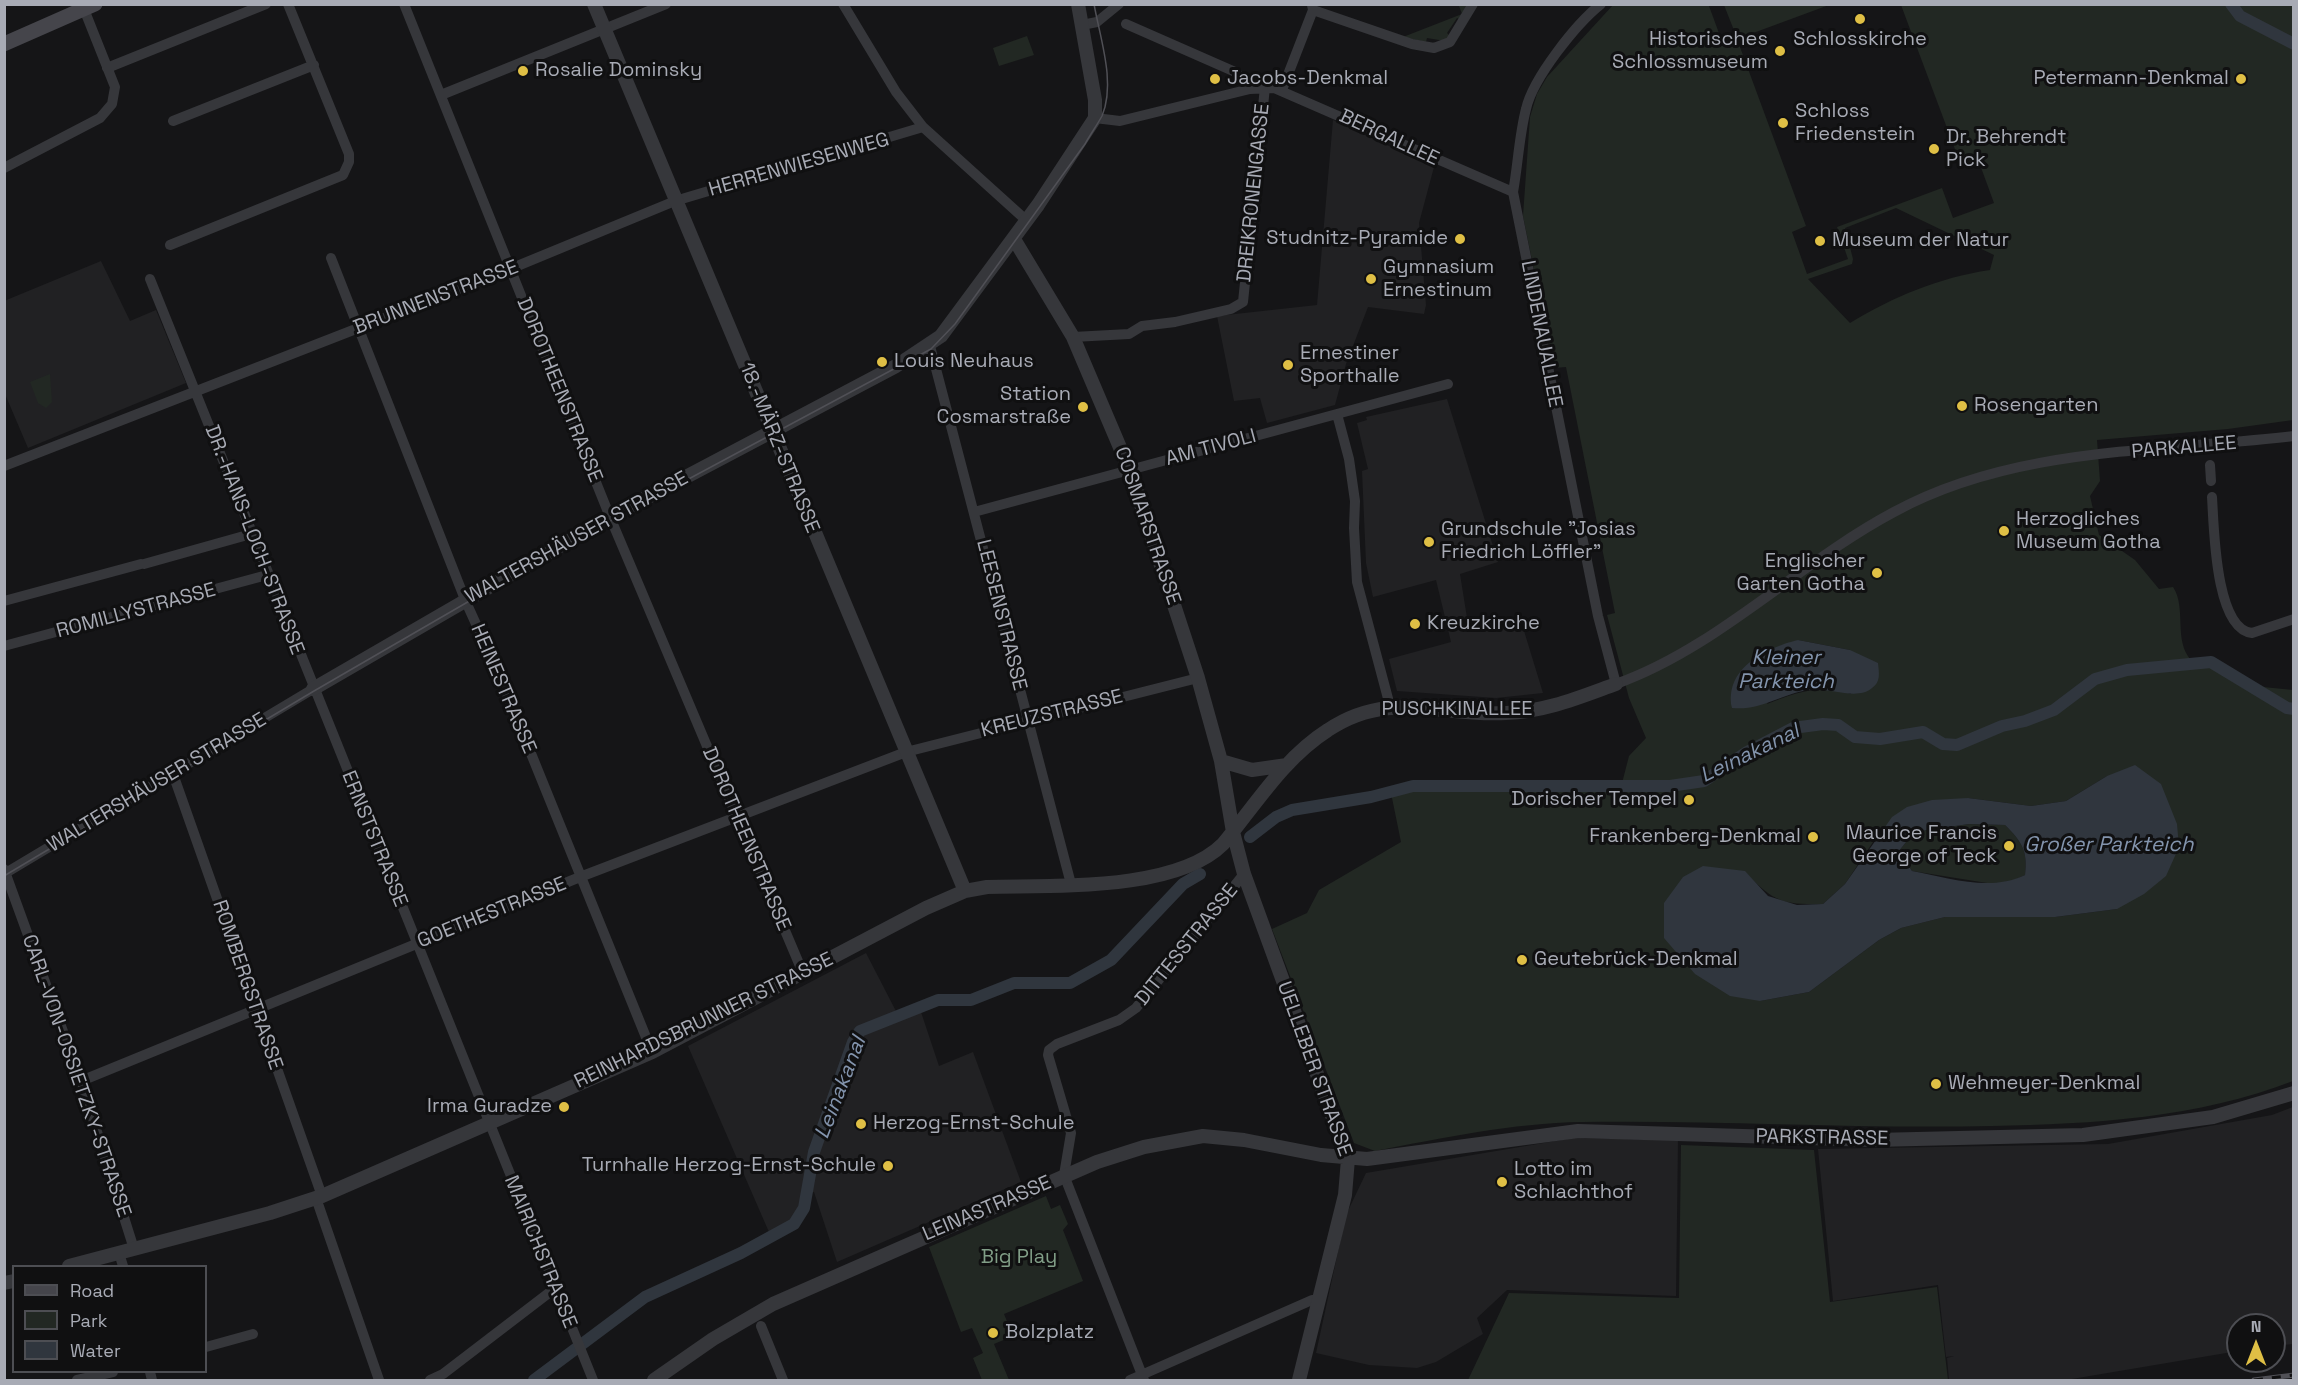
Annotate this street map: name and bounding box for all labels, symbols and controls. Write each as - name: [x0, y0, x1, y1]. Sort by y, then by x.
- marker: Schlosskirche: [1853, 12, 1867, 26]
- place label: Historisches Schlossmuseum: [1612, 28, 1768, 75]
- place label: Schlosskirche: [1793, 28, 1927, 52]
- marker: Historisches Schlossmuseum: [1773, 44, 1787, 58]
- place label: Rosalie Dominsky: [535, 59, 702, 83]
- marker: Rosalie Dominsky: [516, 64, 530, 78]
- place label: Jacobs-Denkmal: [1227, 67, 1388, 91]
- place label: Petermann-Denkmal: [2034, 67, 2229, 91]
- marker: Jacobs-Denkmal: [1208, 72, 1222, 86]
- marker: Petermann-Denkmal: [2234, 72, 2248, 86]
- place label: Schloss Friedenstein: [1795, 100, 1915, 147]
- street label: DREIKRONENGASSE: [1233, 102, 1275, 284]
- street label: BERGALLEE: [1335, 104, 1443, 172]
- marker: Schloss Friedenstein: [1776, 116, 1790, 130]
- place label: Dr. Behrendt Pick: [1946, 126, 2066, 173]
- street label: HERRENWIESENWEG: [706, 128, 892, 202]
- marker: Dr. Behrendt Pick: [1927, 142, 1941, 156]
- place label: Studnitz-Pyramide: [1266, 227, 1448, 251]
- place label: Museum der Natur: [1832, 229, 2009, 253]
- marker: Studnitz-Pyramide: [1453, 232, 1467, 246]
- marker: Museum der Natur: [1813, 234, 1827, 248]
- street label: BRUNNENSTRASSE: [350, 256, 522, 340]
- place label: Gymnasium Ernestinum: [1383, 256, 1494, 303]
- street label: LINDENAUALLEE: [1515, 258, 1567, 410]
- marker: Gymnasium Ernestinum: [1364, 272, 1378, 286]
- street label: DOROTHEENSTRASSE: [511, 294, 607, 486]
- place label: Ernestiner Sporthalle: [1300, 342, 1400, 389]
- place label: Louis Neuhaus: [894, 350, 1034, 374]
- marker: Louis Neuhaus: [875, 355, 889, 369]
- marker: Ernestiner Sporthalle: [1281, 358, 1295, 372]
- street label: 18.-MÄRZ-STRASSE: [734, 359, 824, 537]
- place label: Station Cosmarstraße: [937, 383, 1071, 430]
- place label: Rosengarten: [1974, 394, 2098, 418]
- marker: Rosengarten: [1955, 399, 1969, 413]
- marker: Station Cosmarstraße: [1076, 400, 1090, 414]
- street label: DR.-HANS-LOCH-STRASSE: [199, 422, 309, 658]
- street label: AM TIVOLI: [1163, 424, 1259, 472]
- street label: PARKALLEE: [2131, 431, 2237, 465]
- street label: COSMARSTRASSE: [1109, 444, 1185, 608]
- street label: WALTERSHÄUSER STRASSE: [461, 467, 693, 609]
- place label: Herzogliches Museum Gotha: [2016, 508, 2161, 555]
- place label: Grundschule "Josias Friedrich Löffler": [1441, 518, 1636, 565]
- marker: Herzogliches Museum Gotha: [1997, 524, 2011, 538]
- marker: Grundschule "Josias Friedrich Löffler": [1422, 535, 1436, 549]
- street label: LEESENSTRASSE: [971, 537, 1031, 693]
- place label: Englischer Garten Gotha: [1737, 550, 1865, 597]
- marker: Englischer Garten Gotha: [1870, 566, 1884, 580]
- street label: ROMILLYSTRASSE: [54, 578, 218, 644]
- place label: Kreuzkirche: [1427, 612, 1540, 636]
- marker: Kreuzkirche: [1408, 617, 1422, 631]
- street label: HEINESTRASSE: [465, 621, 541, 757]
- water label: Kleiner Parkteich: [1738, 645, 1834, 695]
- street label: KREUZSTRASSE: [979, 685, 1125, 743]
- street label: PUSCHKINALLEE: [1382, 698, 1532, 722]
- street label: WALTERSHÄUSER STRASSE: [43, 708, 271, 858]
- water label: Leinakanal: [1696, 719, 1804, 789]
- street label: DOROTHEENSTRASSE: [696, 744, 796, 934]
- street label: ERNSTSTRASSE: [336, 767, 412, 911]
- place label: Dorischer Tempel: [1511, 788, 1677, 812]
- marker: Dorischer Tempel: [1682, 793, 1696, 807]
- place label: Maurice Francis George of Teck: [1846, 822, 1997, 869]
- place label: Frankenberg-Denkmal: [1589, 825, 1801, 849]
- marker: Frankenberg-Denkmal: [1806, 830, 1820, 844]
- water label: Großer Parkteich: [2024, 832, 2194, 858]
- marker: Maurice Francis George of Teck: [2002, 839, 2016, 853]
- street label: GOETHESTRASSE: [414, 872, 570, 954]
- street label: DITTESSTRASSE: [1131, 879, 1243, 1011]
- street label: ROMBERGSTRASSE: [207, 897, 287, 1073]
- street label: CARL-VON-OSSIETZKY-STRASSE: [16, 932, 136, 1220]
- street label: REINHARDSBRUNNER STRASSE: [571, 948, 837, 1094]
- place label: Geutebrück-Denkmal: [1534, 948, 1738, 972]
- marker: Geutebrück-Denkmal: [1515, 953, 1529, 967]
- street label: UELLEBER STRASSE: [1271, 978, 1357, 1160]
- water label: Leinakanal: [810, 1033, 872, 1143]
- place label: Wehmeyer-Denkmal: [1948, 1072, 2140, 1096]
- marker: Wehmeyer-Denkmal: [1929, 1077, 1943, 1091]
- place label: Irma Guradze: [427, 1095, 552, 1119]
- marker: Irma Guradze: [557, 1100, 571, 1114]
- place label: Herzog-Ernst-Schule: [873, 1112, 1074, 1136]
- marker: Herzog-Ernst-Schule: [854, 1117, 868, 1131]
- street label: PARKSTRASSE: [1756, 1125, 1888, 1151]
- place label: Turnhalle Herzog-Ernst-Schule: [582, 1154, 876, 1178]
- place label: Lotto im Schlachthof: [1514, 1158, 1633, 1205]
- marker: Turnhalle Herzog-Ernst-Schule: [881, 1159, 895, 1173]
- street label: LEINASTRASSE: [919, 1171, 1055, 1247]
- street label: MAIRICHSTRASSE: [498, 1172, 582, 1332]
- marker: Lotto im Schlachthof: [1495, 1175, 1509, 1189]
- park label: Big Play: [981, 1246, 1057, 1270]
- legend: [12, 1265, 207, 1373]
- text: Road: [70, 1279, 114, 1302]
- text: Park: [70, 1309, 107, 1332]
- north arrow: [2226, 1313, 2286, 1373]
- text: N: [2251, 1316, 2261, 1337]
- place label: Bolzplatz: [1005, 1321, 1094, 1345]
- marker: Bolzplatz: [986, 1326, 1000, 1340]
- text: Water: [70, 1339, 121, 1362]

